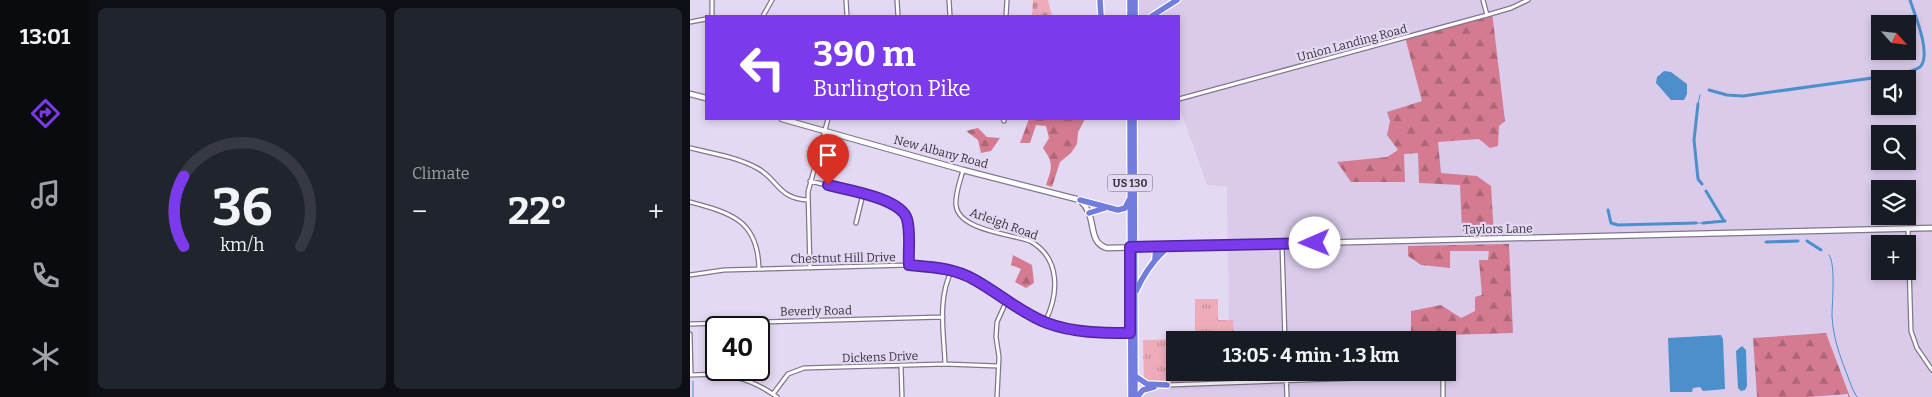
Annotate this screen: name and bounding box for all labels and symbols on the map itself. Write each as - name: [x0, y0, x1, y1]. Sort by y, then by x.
- north arrow: [1871, 15, 1916, 60]
- street label: Union Landing Road: [1295, 22, 1409, 64]
- street label: New Albany Road: [892, 133, 990, 171]
- pin: [807, 134, 849, 185]
- road number: US 130: [1108, 174, 1152, 192]
- street label: Arleigh Road: [968, 205, 1040, 243]
- position arrow: [1288, 216, 1340, 268]
- street label: Taylors Lane: [1463, 221, 1533, 237]
- street label: Chestnut Hill Drive: [790, 250, 896, 266]
- street label: Beverly Road: [780, 303, 852, 319]
- speed limit sign: 40: [705, 316, 770, 381]
- street label: Dickens Drive: [842, 349, 918, 365]

